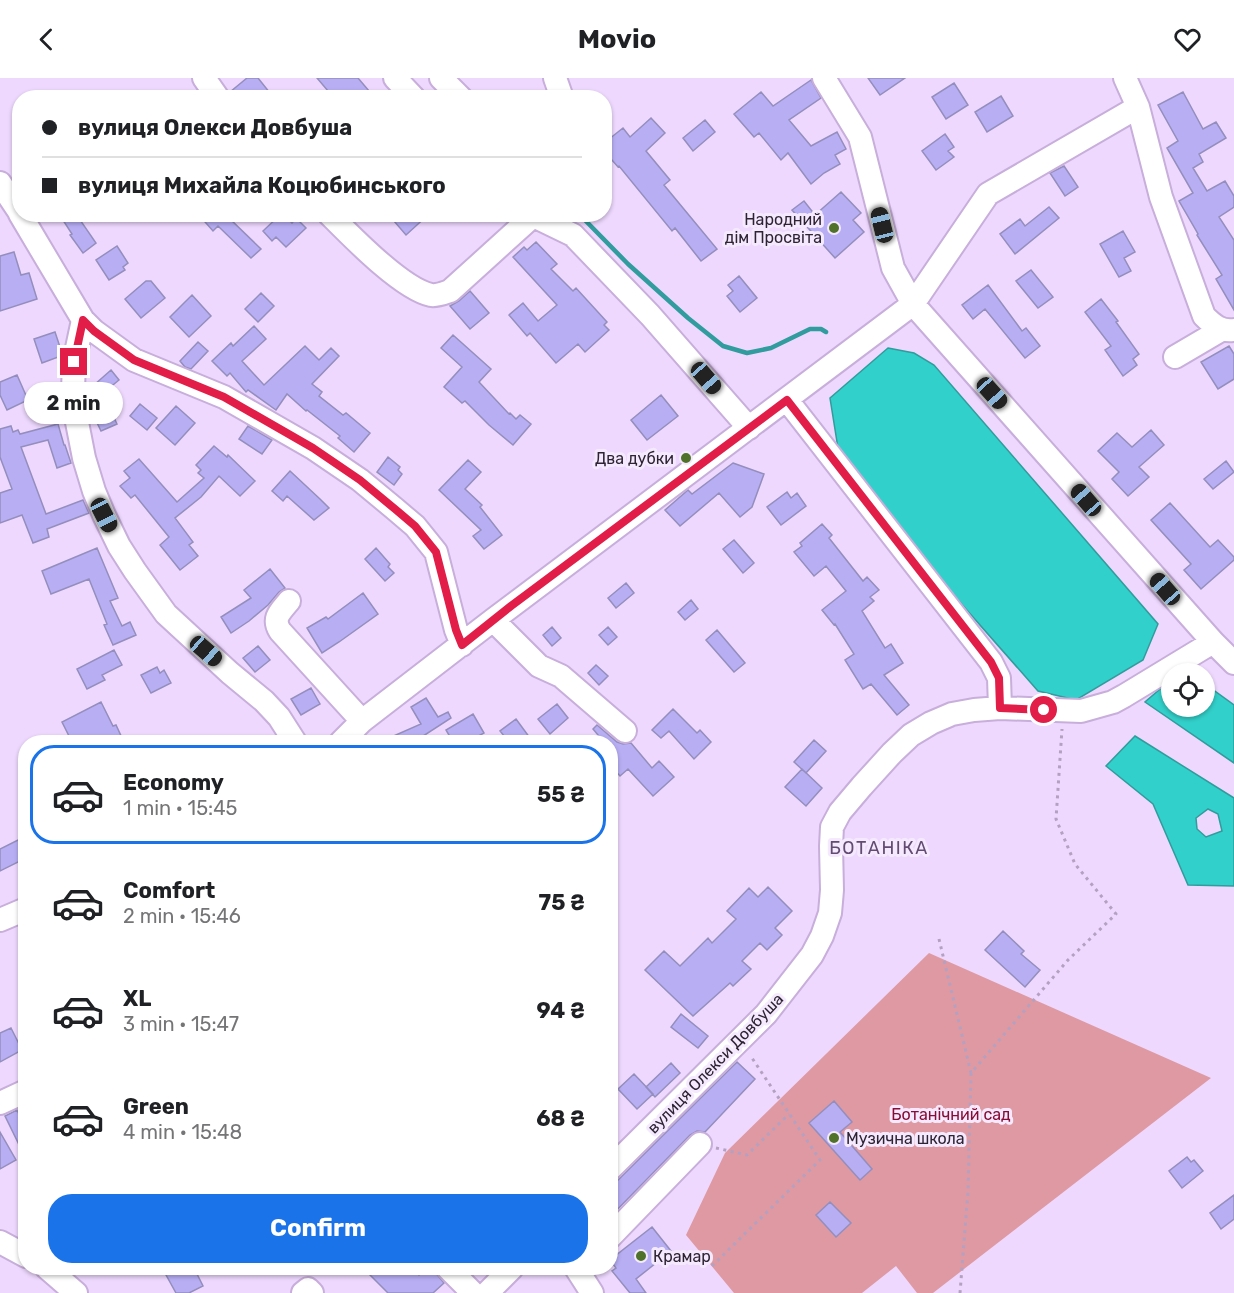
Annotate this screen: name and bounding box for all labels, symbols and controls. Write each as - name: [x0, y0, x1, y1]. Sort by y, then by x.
- icon: back: [30, 23, 63, 56]
- text: Movio: [578, 23, 656, 55]
- icon: heart: [1171, 23, 1204, 56]
- text: вулиця Олекси Довбуша: [78, 114, 352, 141]
- text: вулиця Михайла Коцюбинського: [78, 172, 446, 199]
- car: [869, 205, 895, 245]
- place label: Народний дім Просвіта: [725, 210, 822, 247]
- marker: Народний дім Просвіта: [827, 221, 841, 235]
- route end: [60, 348, 87, 375]
- car: [687, 359, 725, 397]
- car: [973, 374, 1011, 412]
- callout: 2 min: [25, 383, 124, 425]
- text: 2 min: [46, 391, 101, 415]
- place label: Два дубки: [595, 449, 674, 468]
- marker: Два дубки: [679, 451, 693, 465]
- car: [1067, 481, 1105, 519]
- car: [88, 495, 120, 535]
- car: [1146, 570, 1184, 608]
- car: [187, 632, 225, 670]
- map controls: [1161, 663, 1215, 717]
- button: locate: [1161, 663, 1215, 717]
- route start: [1030, 696, 1057, 723]
- icon: car: [51, 768, 105, 822]
- text: Economy: [123, 769, 224, 796]
- text: 55 ₴: [537, 781, 585, 808]
- text: 1 min · 15:45: [123, 796, 237, 820]
- district label: БОТАНІКА: [829, 837, 929, 859]
- icon: car: [51, 876, 105, 930]
- text: Comfort: [123, 877, 215, 904]
- text: 75 ₴: [539, 889, 585, 916]
- text: 2 min · 15:46: [123, 904, 241, 928]
- icon: car: [51, 984, 105, 1038]
- text: XL: [123, 985, 151, 1012]
- street label: вулиця Олекси Довбуша: [643, 989, 787, 1137]
- text: 94 ₴: [536, 997, 585, 1024]
- text: 3 min · 15:47: [123, 1012, 239, 1036]
- icon: car: [51, 1092, 105, 1146]
- text: Green: [123, 1093, 189, 1120]
- text: 68 ₴: [536, 1105, 585, 1132]
- park label: Ботанічний сад: [891, 1105, 1011, 1124]
- text: 4 min · 15:48: [123, 1120, 242, 1144]
- place label: Музична школа: [846, 1129, 965, 1148]
- marker: Музична школа: [827, 1131, 841, 1145]
- button: Confirm: [48, 1194, 588, 1263]
- place label: Крамар: [653, 1247, 711, 1266]
- marker: Крамар: [634, 1249, 648, 1263]

